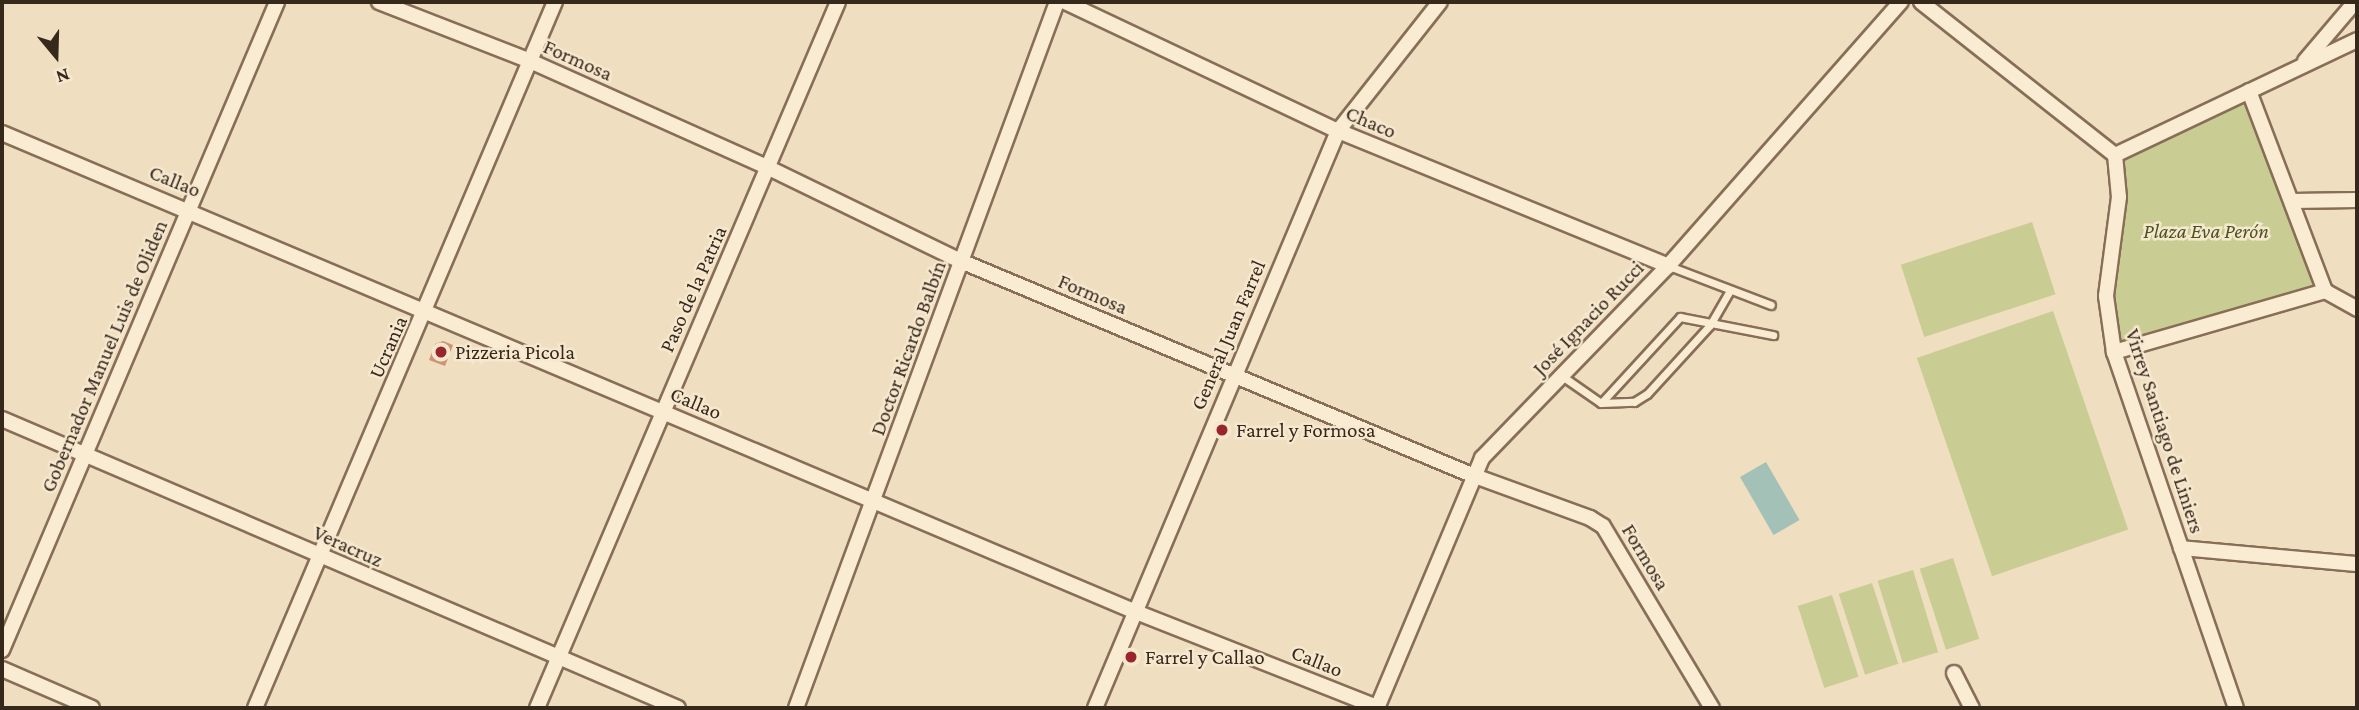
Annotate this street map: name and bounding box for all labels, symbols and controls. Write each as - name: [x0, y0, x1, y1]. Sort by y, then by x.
- north arrow: [21, 21, 91, 91]
- street label: Formosa: [540, 34, 616, 86]
- text: N: [53, 64, 73, 88]
- street label: Chaco: [1342, 100, 1400, 144]
- street label: Callao: [146, 159, 204, 203]
- street label: Gobernador Manuel Luis de Oliden: [35, 216, 173, 496]
- park label: Plaza Eva Perón: [2143, 218, 2269, 244]
- street label: Paso de la Patria: [654, 222, 732, 356]
- street label: José Ignacio Rucci: [1527, 255, 1649, 381]
- street label: General Juan Farrel: [1185, 256, 1271, 414]
- street label: Doctor Ricardo Balbín: [865, 257, 951, 439]
- street label: Formosa: [1054, 268, 1132, 320]
- street label: Ucrania: [363, 312, 413, 382]
- street label: Virrey Santiago de Liniers: [2120, 326, 2210, 536]
- place label: Pizzeria Picola: [455, 339, 575, 365]
- marker: Pizzeria Picola: [433, 344, 449, 360]
- street label: Callao: [667, 381, 725, 425]
- place label: Farrel y Formosa: [1236, 417, 1375, 443]
- marker: Farrel y Formosa: [1214, 422, 1230, 438]
- street label: Formosa: [1616, 519, 1676, 595]
- street label: Veracruz: [309, 520, 387, 572]
- street label: Callao: [1288, 639, 1346, 683]
- place label: Farrel y Callao: [1145, 644, 1265, 670]
- marker: Farrel y Callao: [1123, 649, 1139, 665]

